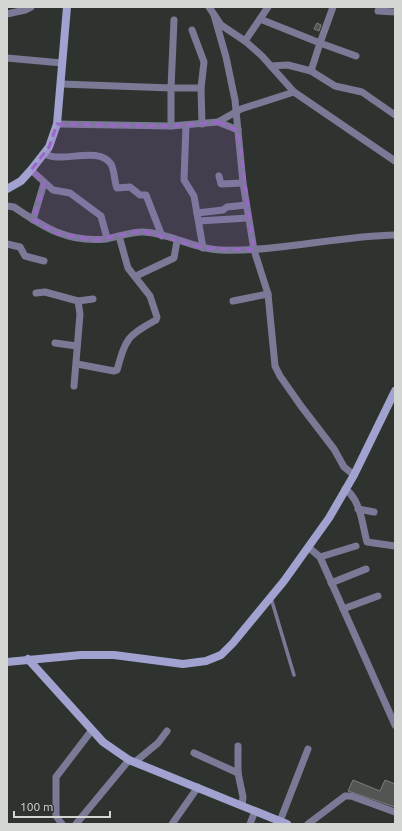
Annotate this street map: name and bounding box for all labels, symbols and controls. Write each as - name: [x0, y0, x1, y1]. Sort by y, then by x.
- scale bar: [14, 793, 110, 819]
- text: 100 m: [20, 800, 53, 813]

